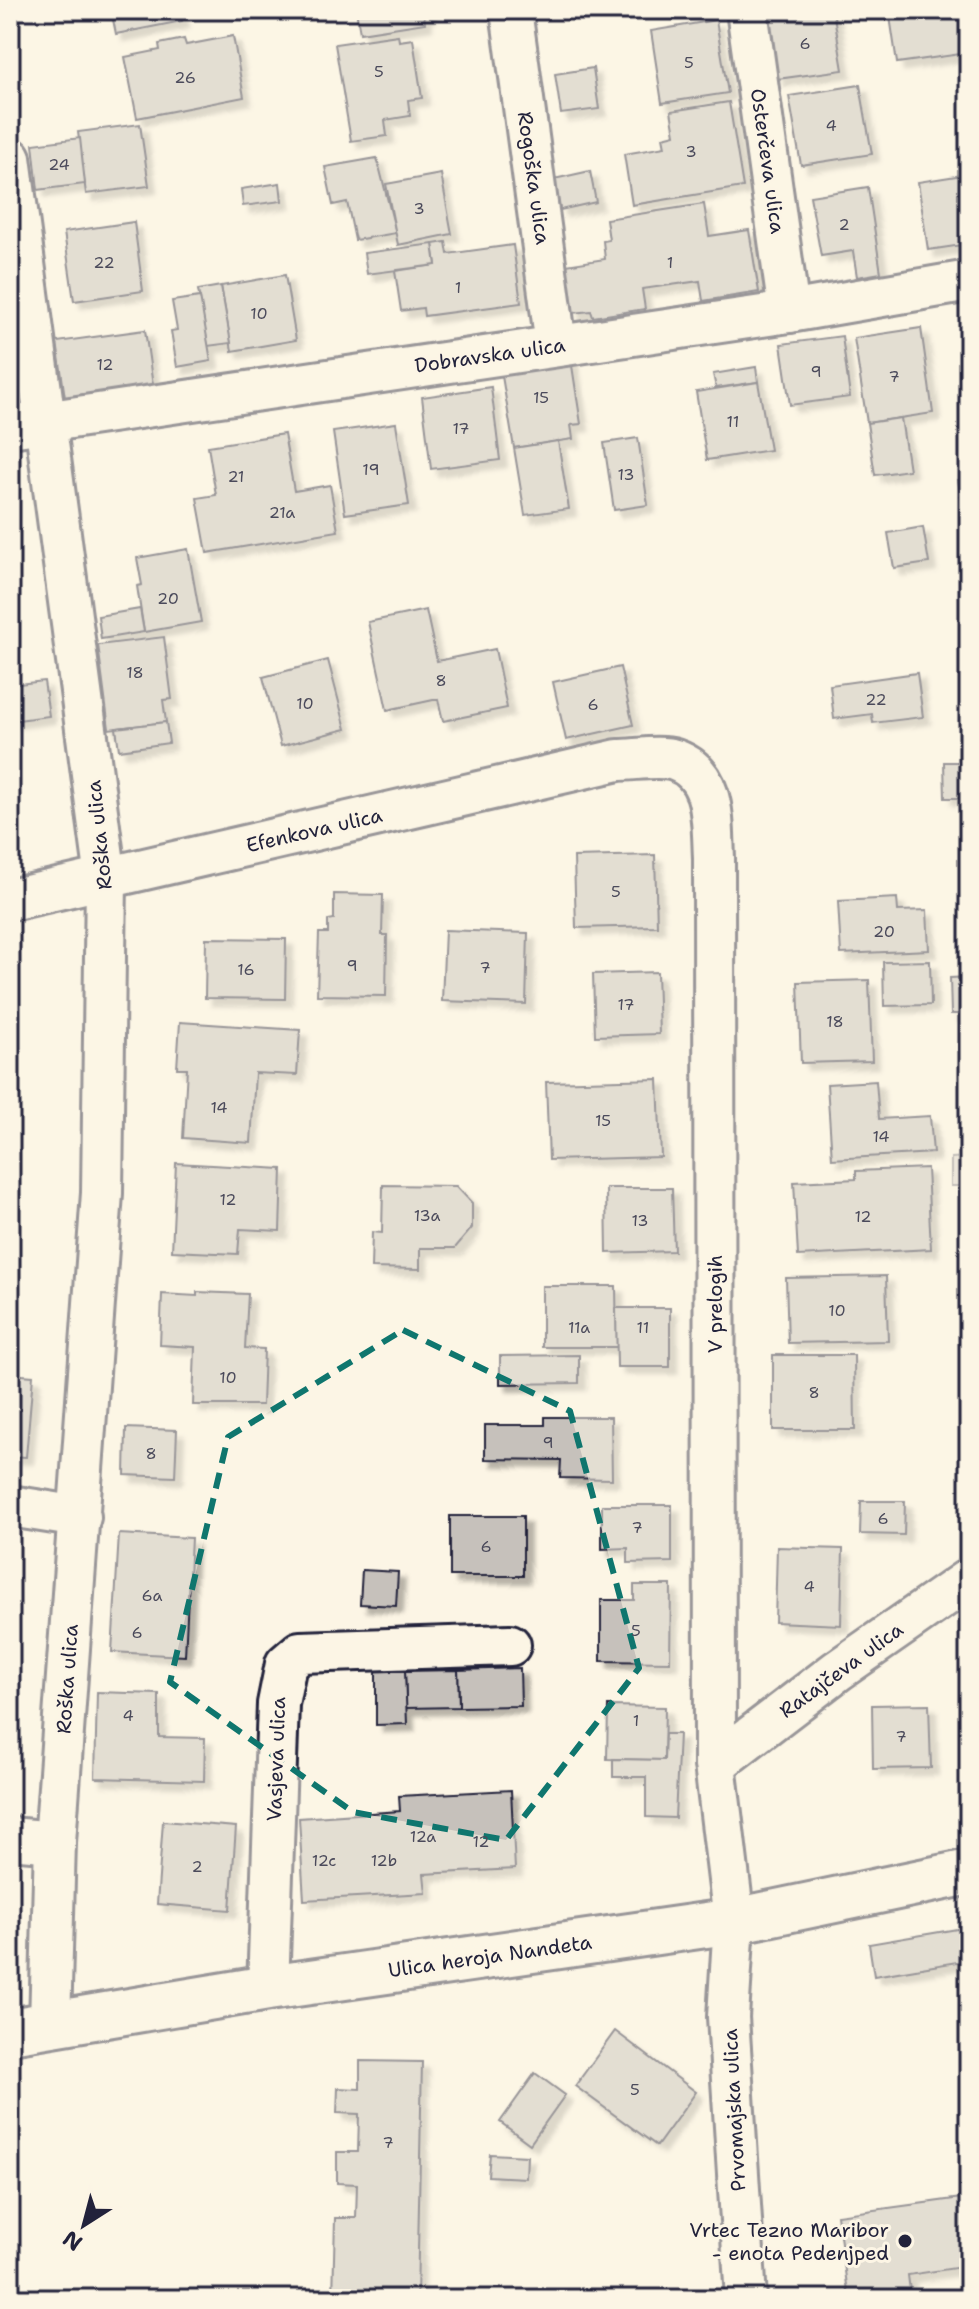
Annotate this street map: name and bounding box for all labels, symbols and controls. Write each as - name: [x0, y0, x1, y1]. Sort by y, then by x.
- house number: 6: [799, 33, 811, 54]
- house number: 5: [684, 52, 694, 73]
- house number: 5: [374, 61, 384, 82]
- house number: 26: [174, 67, 196, 88]
- street label: Osterčeva ulica: [745, 87, 791, 236]
- street label: Rogoška ulica: [512, 110, 556, 247]
- house number: 4: [825, 115, 837, 136]
- house number: 3: [685, 141, 697, 162]
- house number: 24: [48, 154, 70, 175]
- house number: 3: [413, 198, 425, 219]
- house number: 2: [838, 214, 850, 235]
- house number: 22: [93, 252, 115, 273]
- house number: 1: [667, 252, 673, 273]
- house number: 1: [455, 277, 461, 298]
- house number: 10: [250, 303, 268, 324]
- street label: Dobravska ulica: [413, 331, 568, 378]
- house number: 12: [96, 354, 114, 375]
- house number: 9: [810, 361, 822, 382]
- house number: 7: [888, 366, 900, 387]
- house number: 15: [533, 387, 549, 408]
- house number: 11: [727, 411, 739, 432]
- house number: 17: [452, 418, 470, 439]
- house number: 19: [362, 459, 380, 480]
- house number: 13: [617, 464, 635, 485]
- house number: 21: [227, 466, 245, 487]
- house number: 21a: [269, 502, 295, 523]
- house number: 20: [157, 588, 179, 609]
- house number: 18: [126, 662, 144, 683]
- house number: 8: [435, 670, 447, 691]
- house number: 22: [865, 689, 887, 710]
- house number: 10: [296, 693, 314, 714]
- house number: 6: [587, 694, 599, 715]
- street label: Roška ulica: [80, 778, 118, 891]
- street label: Efenkova ulica: [243, 802, 385, 858]
- house number: 5: [611, 881, 621, 902]
- house number: 20: [873, 921, 895, 942]
- house number: 9: [346, 955, 358, 976]
- house number: 7: [479, 957, 491, 978]
- house number: 16: [237, 959, 255, 980]
- house number: 17: [617, 994, 635, 1015]
- house number: 18: [826, 1011, 844, 1032]
- house number: 14: [210, 1097, 228, 1118]
- house number: 15: [595, 1110, 611, 1131]
- house number: 14: [872, 1126, 890, 1147]
- house number: 12: [219, 1189, 237, 1210]
- house number: 13a: [414, 1205, 440, 1226]
- house number: 12: [854, 1206, 872, 1227]
- house number: 13: [631, 1210, 649, 1231]
- street label: V prelogih: [702, 1255, 728, 1353]
- house number: 10: [828, 1300, 846, 1321]
- house number: 11a: [568, 1317, 590, 1338]
- house number: 11: [637, 1317, 649, 1338]
- house number: 10: [219, 1367, 237, 1388]
- house number: 8: [808, 1382, 820, 1403]
- house number: 9: [542, 1432, 554, 1453]
- house number: 8: [145, 1443, 157, 1464]
- house number: 6: [877, 1508, 889, 1529]
- house number: 7: [631, 1517, 643, 1538]
- house number: 6: [480, 1536, 492, 1557]
- house number: 4: [803, 1576, 815, 1597]
- house number: 6a: [142, 1585, 162, 1606]
- street label: Ratajčeva ulica: [774, 1616, 908, 1724]
- house number: 5: [631, 1620, 641, 1641]
- house number: 6: [131, 1622, 143, 1643]
- street label: Roška ulica: [50, 1623, 84, 1735]
- street label: Vasjeva ulica: [261, 1696, 291, 1822]
- house number: 4: [122, 1705, 134, 1726]
- house number: 1: [633, 1710, 639, 1731]
- house number: 7: [895, 1726, 907, 1747]
- house number: 12a: [410, 1826, 436, 1847]
- house number: 12: [472, 1831, 490, 1852]
- house number: 12c: [312, 1850, 336, 1871]
- house number: 12b: [371, 1850, 397, 1871]
- house number: 2: [191, 1856, 203, 1877]
- street label: Ulica heroja Nandeta: [386, 1929, 594, 1983]
- street label: Prvomajska ulica: [717, 2027, 751, 2192]
- house number: 5: [630, 2079, 640, 2100]
- house number: 7: [382, 2132, 394, 2153]
- north arrow: [44, 2185, 124, 2265]
- place label: Vrtec Tezno Maribor - enota Pedenjped: [689, 2217, 889, 2266]
- text: N: [57, 2224, 88, 2258]
- marker: Vrtec Tezno Maribor - enota Pedenjped: [896, 2232, 914, 2250]

